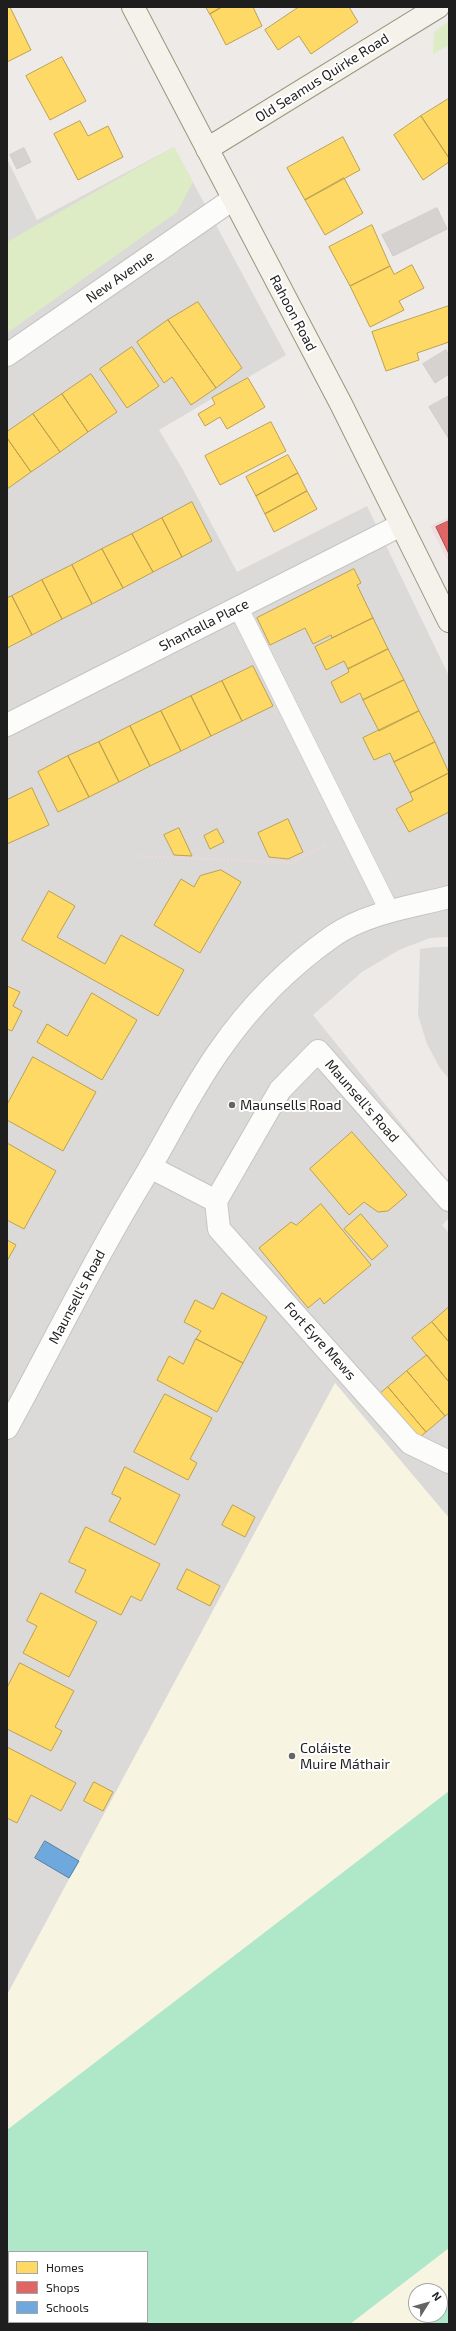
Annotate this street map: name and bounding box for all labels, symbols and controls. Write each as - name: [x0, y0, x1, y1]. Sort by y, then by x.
- street label: Old Seamus Quirke Road: [252, 30, 392, 126]
- street label: New Avenue: [83, 247, 157, 307]
- street label: Rahoon Road: [266, 272, 320, 354]
- street label: Shantalla Place: [156, 595, 252, 655]
- street label: Maunsell's Road: [321, 1056, 403, 1146]
- place label: Maunsells Road: [240, 1097, 341, 1113]
- marker: Maunsells Road: [227, 1100, 237, 1110]
- street label: Maunsell's Road: [45, 1247, 109, 1347]
- street label: Fort Eyre Mews: [281, 1299, 359, 1383]
- place label: Coláiste Muire Máthair: [300, 1740, 390, 1772]
- marker: Coláiste Muire Máthair: [287, 1751, 297, 1761]
- legend: [8, 2251, 148, 2323]
- text: Homes: [46, 2260, 84, 2274]
- text: Shops: [46, 2280, 80, 2294]
- north arrow: [408, 2283, 448, 2323]
- text: N: [430, 2289, 445, 2303]
- text: Schools: [46, 2300, 89, 2314]

